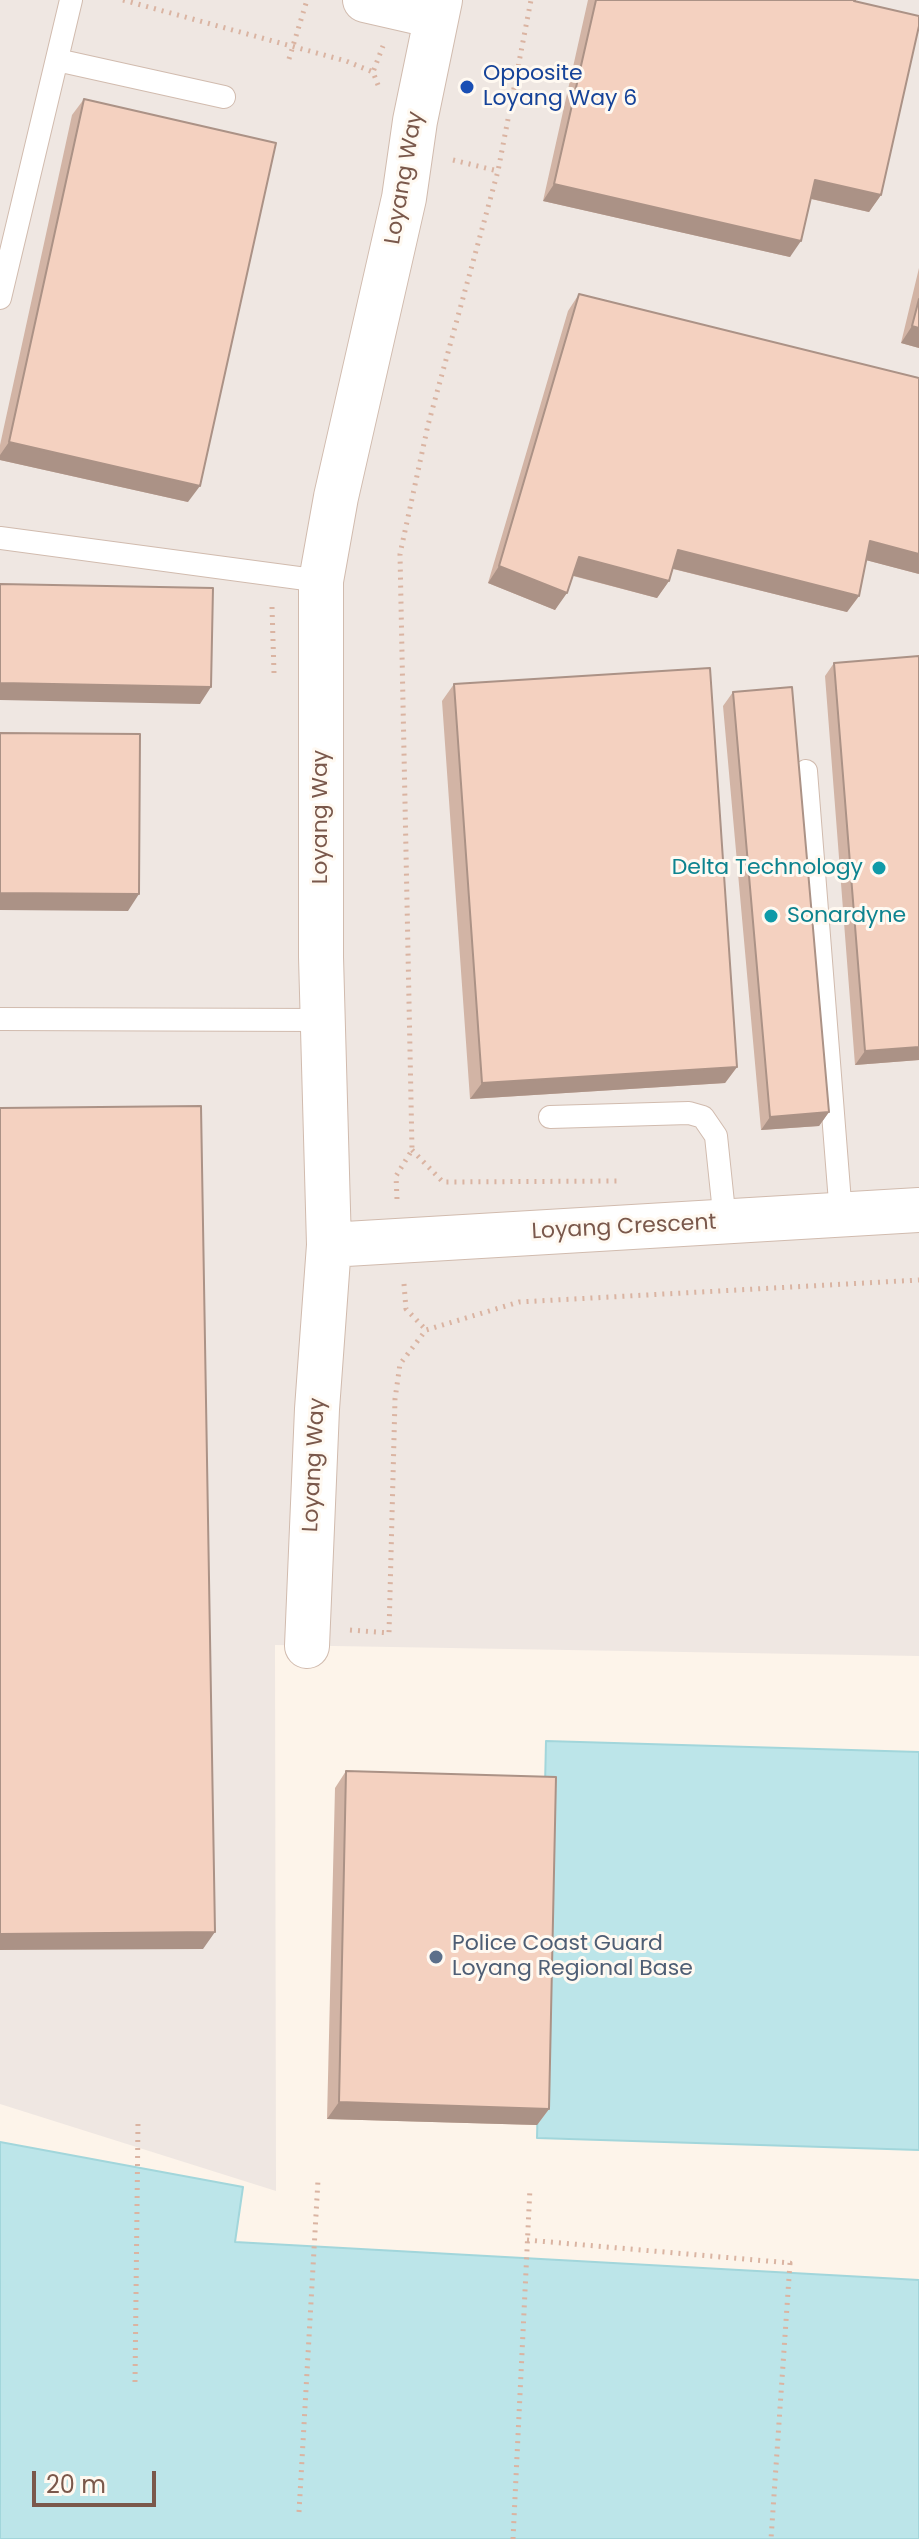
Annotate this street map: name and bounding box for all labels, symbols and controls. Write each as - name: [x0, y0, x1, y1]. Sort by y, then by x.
- place label: Opposite Loyang Way 6: [483, 61, 637, 112]
- marker: Opposite Loyang Way 6: [458, 78, 476, 96]
- street label: Loyang Way: [380, 110, 430, 246]
- street label: Loyang Way: [308, 750, 334, 884]
- place label: Delta Technology: [672, 855, 863, 881]
- marker: Delta Technology: [870, 859, 888, 877]
- place label: Sonardyne: [787, 903, 906, 929]
- marker: Sonardyne: [762, 907, 780, 925]
- street label: Loyang Crescent: [531, 1210, 717, 1246]
- street label: Loyang Way: [298, 1397, 332, 1533]
- place label: Police Coast Guard Loyang Regional Base: [452, 1931, 693, 1982]
- marker: Police Coast Guard Loyang Regional Base: [427, 1948, 445, 1966]
- scale bar: [36, 2455, 160, 2505]
- text: 20 m: [46, 2468, 106, 2501]

